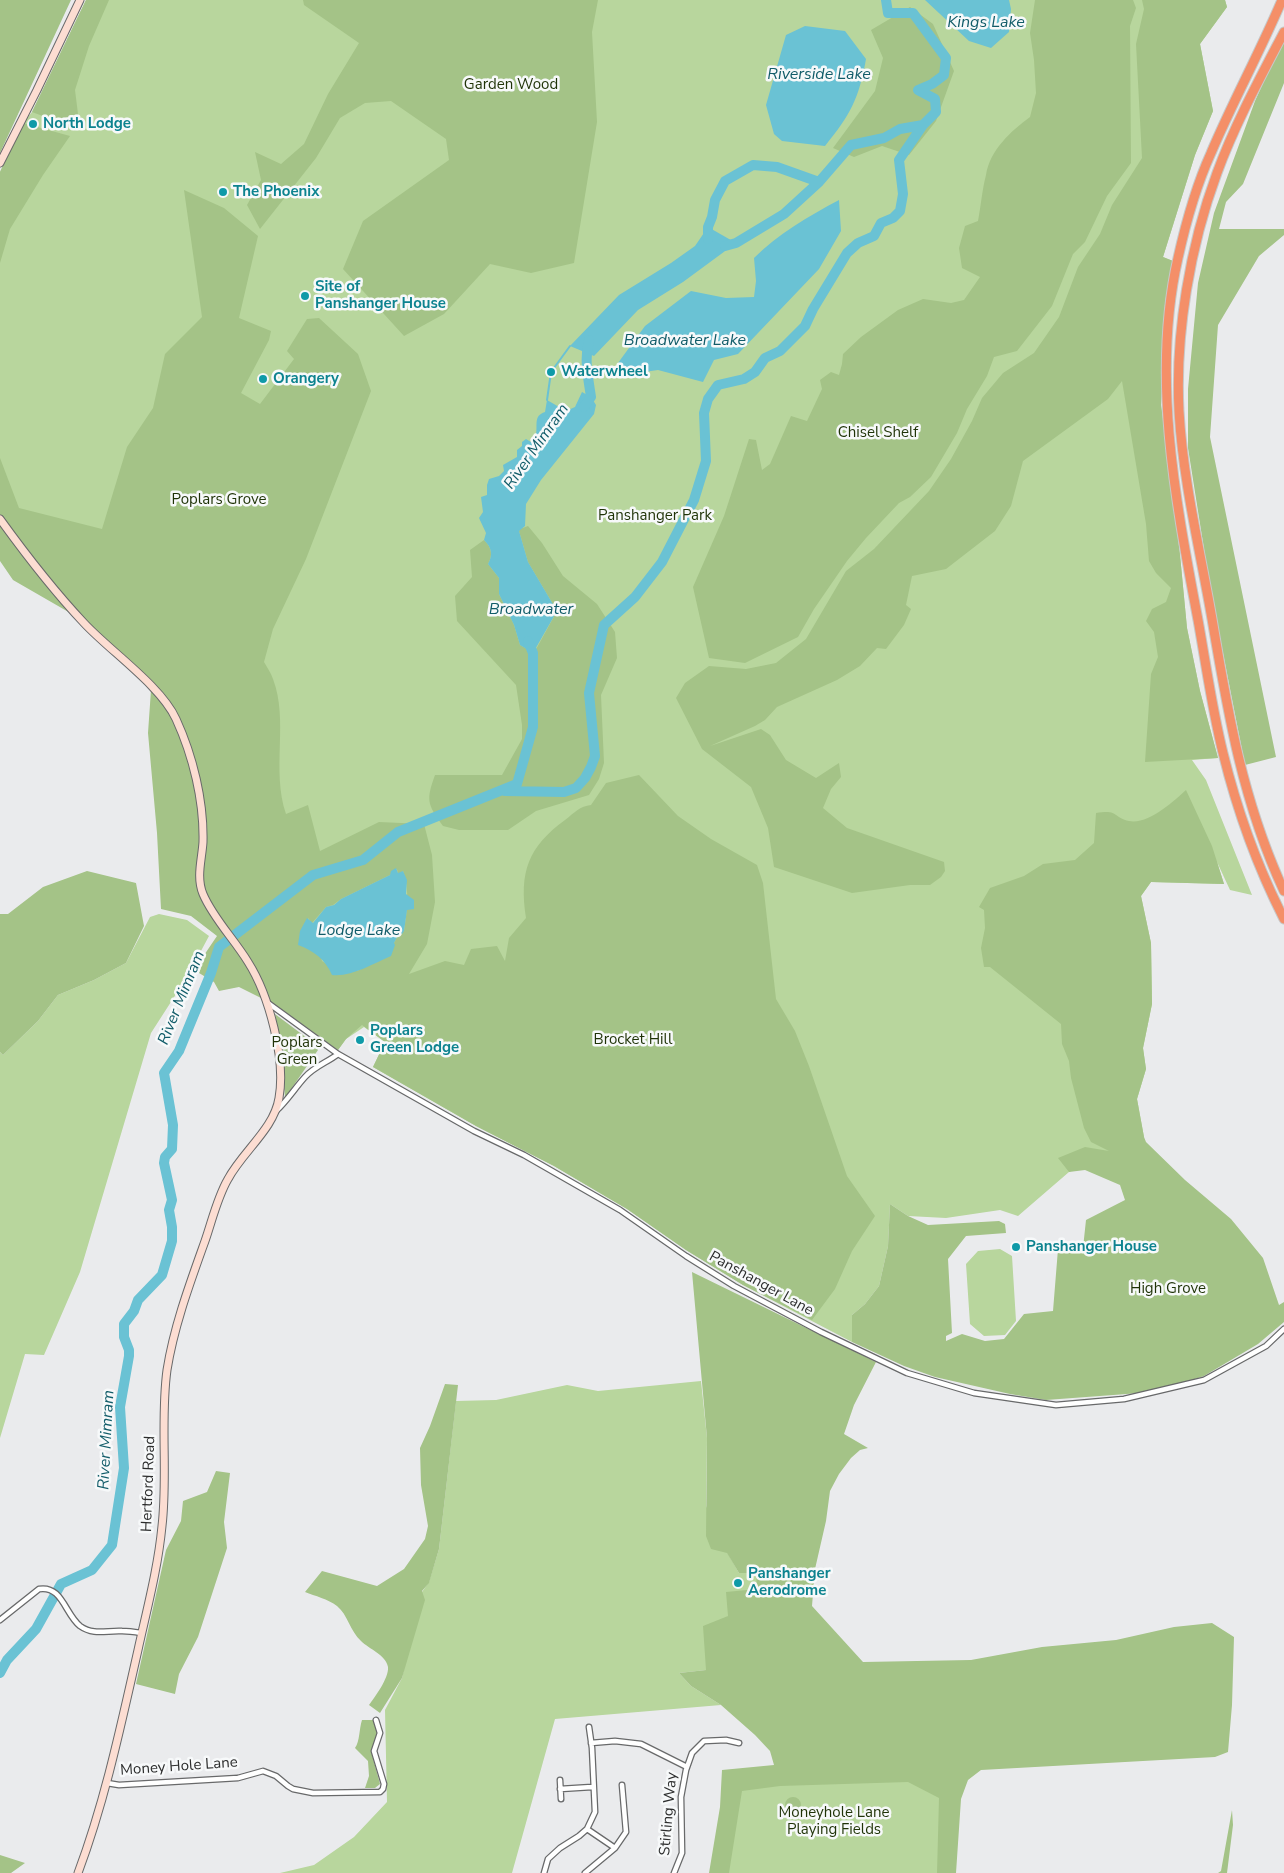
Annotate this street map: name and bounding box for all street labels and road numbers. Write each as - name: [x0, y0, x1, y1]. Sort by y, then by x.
- street label: Panshanger Lane: [706, 1248, 816, 1320]
- street label: Hertford Road: [138, 1436, 160, 1532]
- street label: Money Hole Lane: [120, 1754, 238, 1780]
- street label: Stirling Way: [656, 1772, 682, 1856]

